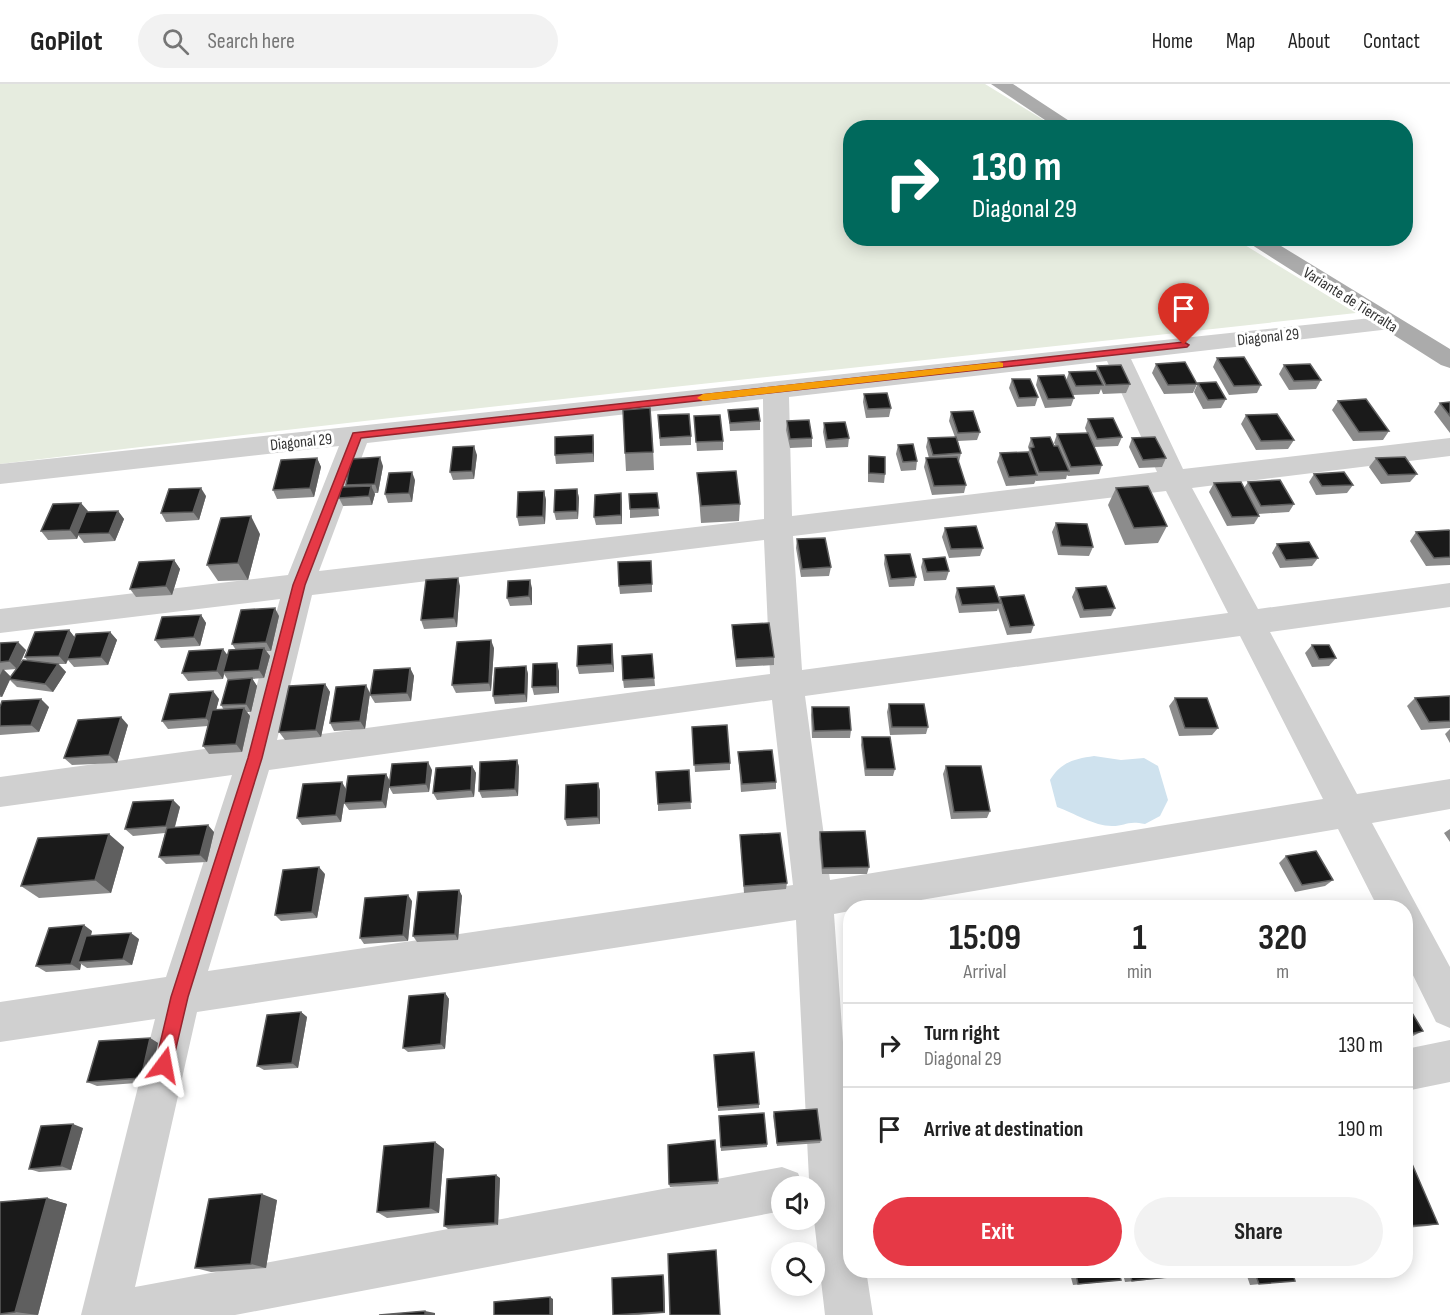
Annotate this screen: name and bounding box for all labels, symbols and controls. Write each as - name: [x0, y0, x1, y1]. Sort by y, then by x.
- search box: [138, 14, 558, 68]
- text: GoPilot: [30, 25, 102, 58]
- icon: search: [159, 25, 192, 58]
- text: Search here: [207, 28, 295, 55]
- text: Home: [1152, 29, 1193, 54]
- text: Map: [1226, 29, 1255, 54]
- text: About: [1288, 29, 1330, 54]
- text: Contact: [1363, 29, 1420, 54]
- text: 130 m: [972, 142, 1062, 193]
- icon: right: [873, 144, 951, 222]
- text: Diagonal 29: [972, 193, 1077, 225]
- street label: Variante de Tierralta: [1299, 264, 1401, 337]
- pin: [1158, 283, 1209, 345]
- icon: arrive: [1167, 292, 1200, 325]
- street label: Diagonal 29: [1236, 325, 1300, 350]
- street label: Diagonal 29: [269, 430, 333, 455]
- text: 15:09: [949, 917, 1021, 960]
- text: 1: [1133, 917, 1147, 960]
- text: 320: [1258, 917, 1307, 960]
- text: Arrival: [964, 960, 1007, 984]
- text: min: [1127, 960, 1152, 984]
- text: m: [1276, 960, 1289, 984]
- text: Turn right: [924, 1020, 1000, 1047]
- icon: right: [873, 1029, 906, 1062]
- text: 130 m: [1339, 1032, 1383, 1059]
- position arrow: [132, 1033, 196, 1097]
- text: Diagonal 29: [924, 1047, 1002, 1071]
- icon: arrive: [873, 1113, 906, 1146]
- text: Arrive at destination: [924, 1116, 1083, 1143]
- text: 190 m: [1338, 1116, 1383, 1143]
- map controls: [771, 1176, 825, 1296]
- button: sound: [771, 1176, 825, 1230]
- button: Exit: [873, 1197, 1122, 1266]
- button: Share: [1134, 1197, 1383, 1266]
- button: search: [771, 1242, 825, 1296]

